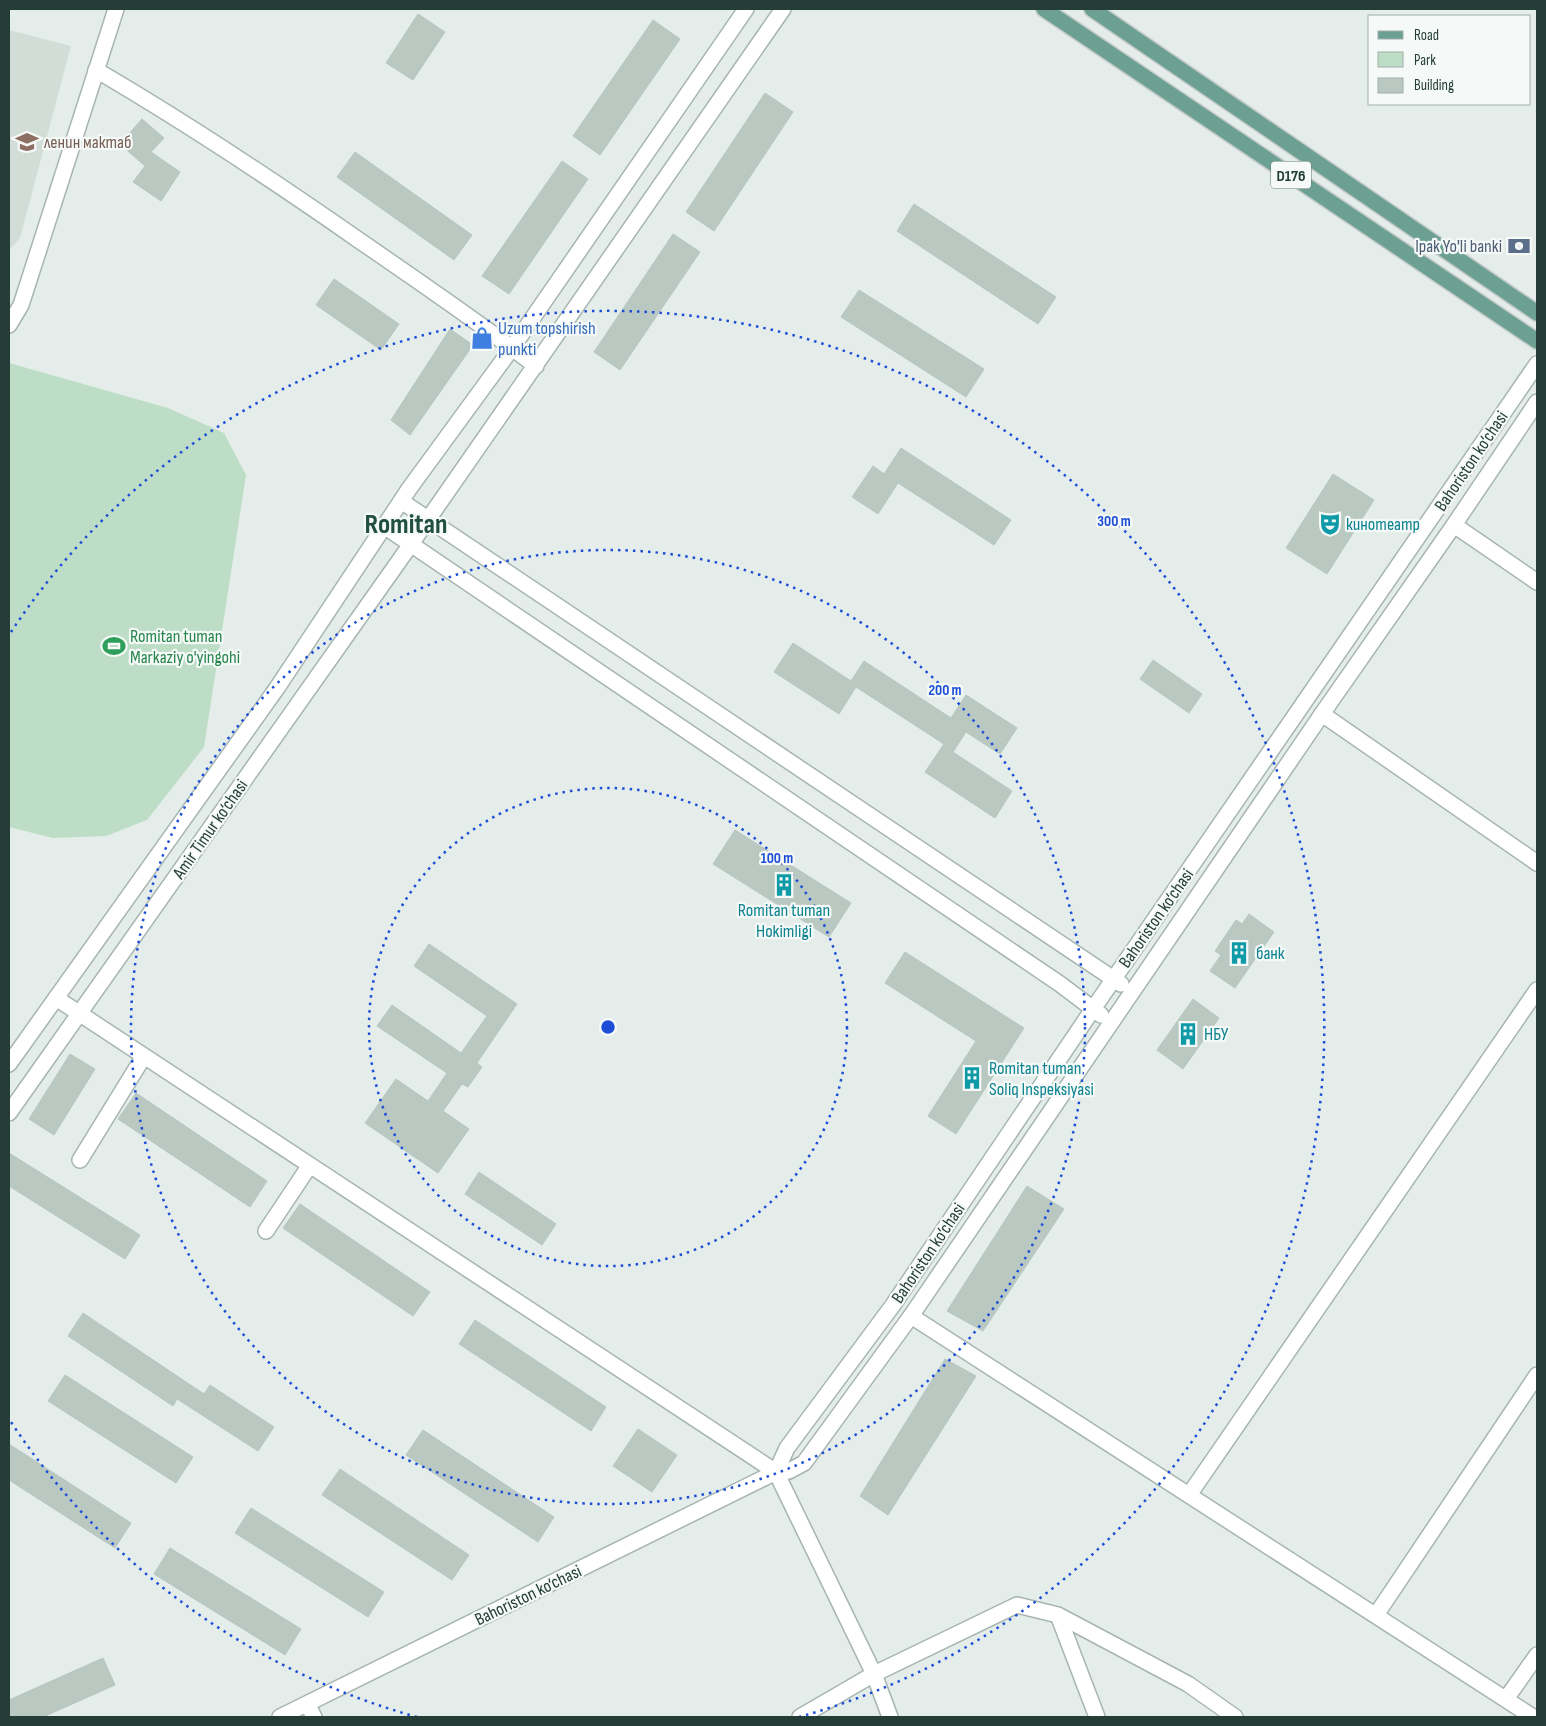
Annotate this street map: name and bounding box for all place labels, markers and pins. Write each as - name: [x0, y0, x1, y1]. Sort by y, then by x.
- school or university icon: ленин мактаб: [14, 129, 40, 155]
- place label: ленин мактаб: [44, 132, 132, 153]
- bank icon: Ipak Yo'li banki: [1506, 233, 1532, 259]
- place label: Ipak Yo'li banki: [1415, 236, 1502, 257]
- place label: Uzum topshirish punkti: [498, 318, 596, 360]
- shop icon: Uzum topshirish punkti: [469, 325, 495, 351]
- theatre icon: кинотеатр: [1317, 511, 1343, 537]
- place label: кинотеатр: [1346, 514, 1420, 535]
- place label: Romitan tuman Markaziy o'yingohi: [130, 626, 240, 668]
- sports icon: Romitan tuman Markaziy o'yingohi: [101, 633, 127, 659]
- building icon: Romitan tuman Hokimligi: [771, 872, 797, 898]
- place label: Romitan tuman Hokimligi: [738, 900, 830, 942]
- building icon: банк: [1226, 940, 1252, 966]
- place label: банк: [1256, 943, 1285, 964]
- centre of rings: [599, 1018, 617, 1036]
- building icon: НБУ: [1175, 1021, 1201, 1047]
- place label: НБУ: [1204, 1024, 1229, 1045]
- place label: Romitan tuman Soliq Inspeksiyasi: [989, 1058, 1094, 1100]
- building icon: Romitan tuman Soliq Inspeksiyasi: [959, 1065, 985, 1091]

